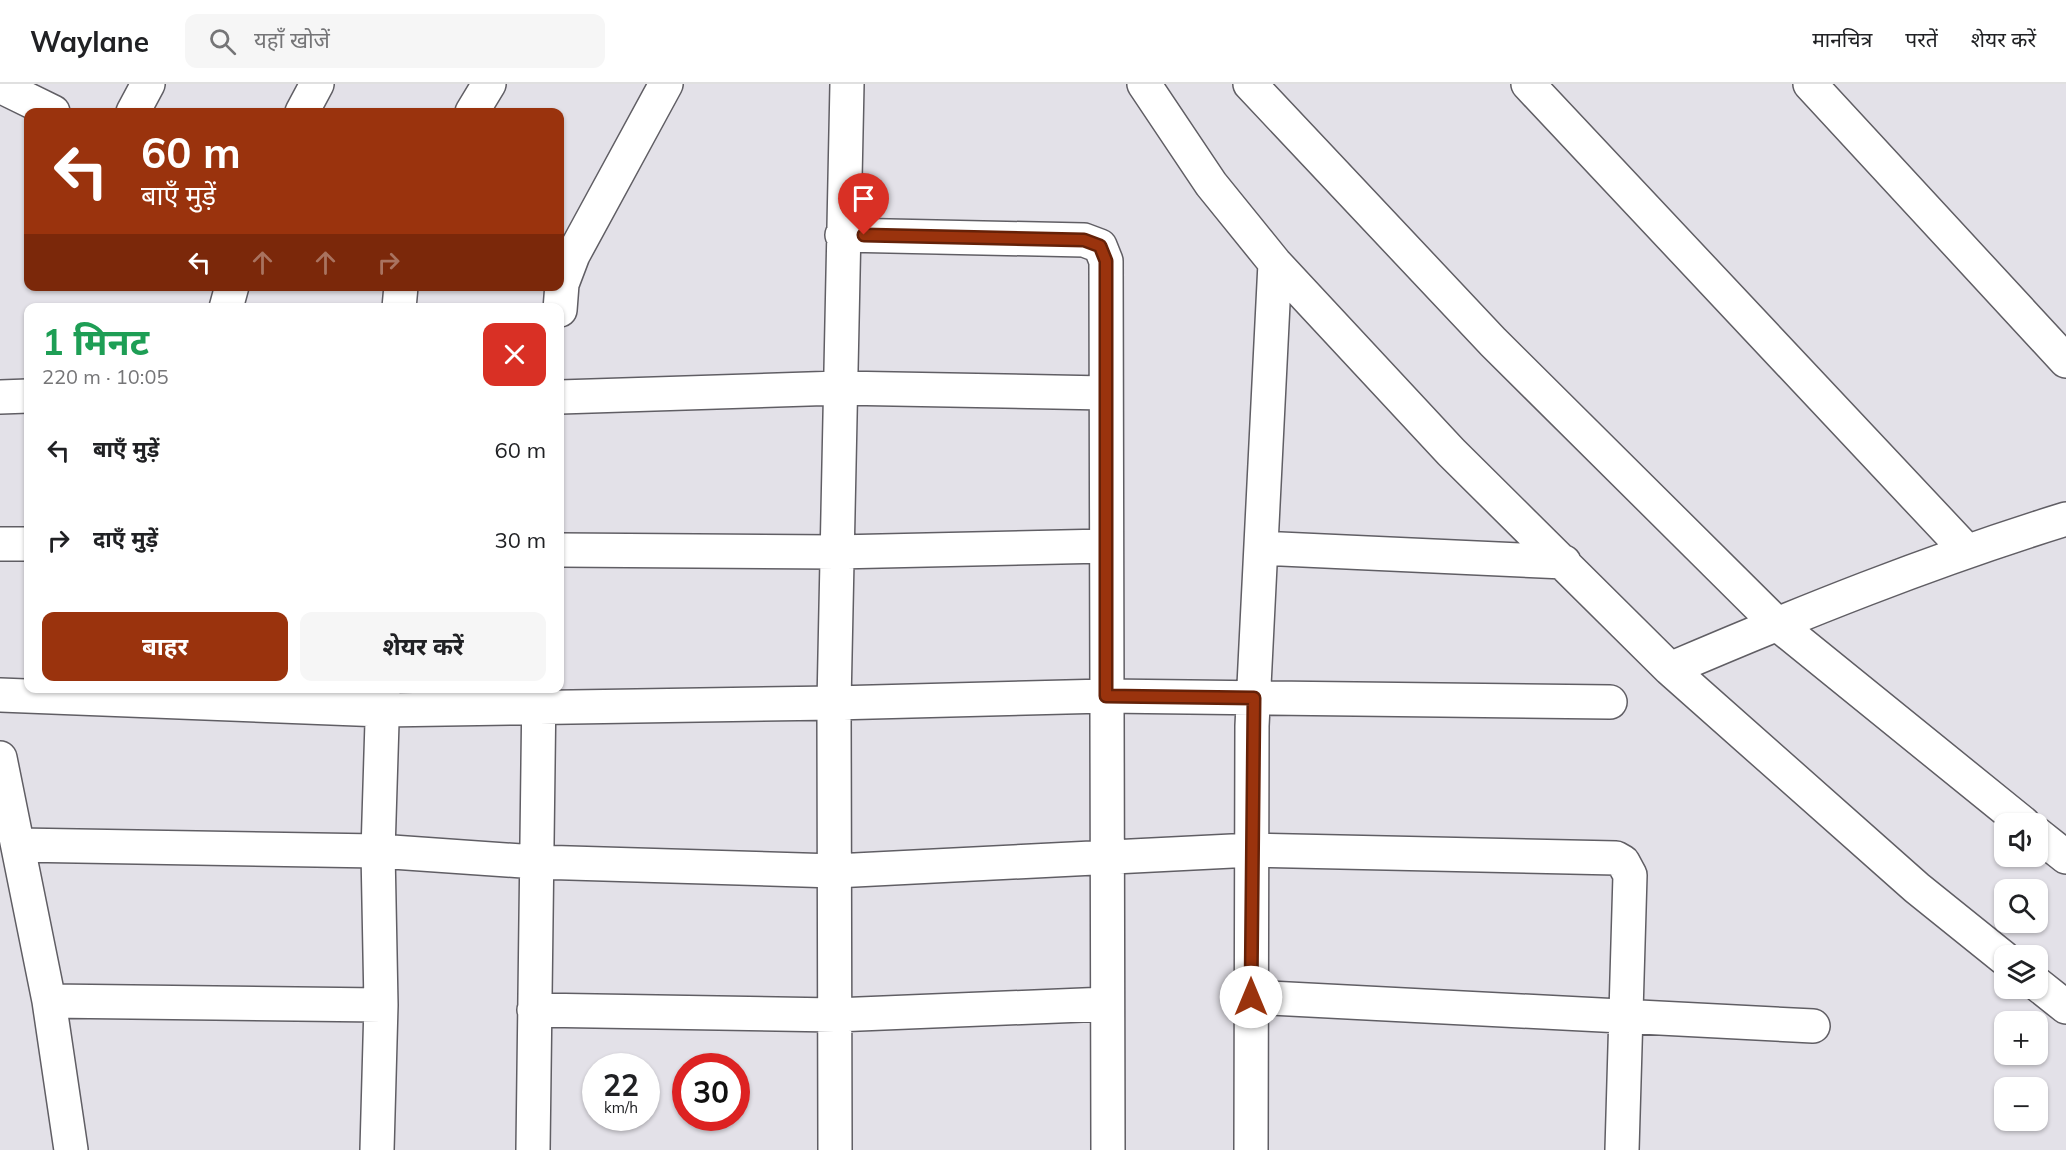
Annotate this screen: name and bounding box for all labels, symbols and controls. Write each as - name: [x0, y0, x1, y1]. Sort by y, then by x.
- search box: [185, 14, 605, 68]
- text: Waylane: [30, 24, 149, 59]
- icon: search: [206, 25, 239, 58]
- text: यहाँ खोजें: [254, 26, 330, 54]
- text: मानचित्र: [1812, 26, 1872, 52]
- text: परतें: [1905, 26, 1938, 52]
- text: शेयर करें: [1971, 26, 2036, 52]
- text: 60 m: [141, 126, 241, 179]
- icon: left: [42, 132, 120, 210]
- pin: [838, 173, 889, 235]
- text: बाएँ मुड़ें: [141, 178, 216, 212]
- icon: arrive: [847, 182, 880, 215]
- icon: left: [183, 246, 216, 279]
- icon: ahead: [246, 246, 279, 279]
- icon: ahead: [309, 246, 342, 279]
- icon: right: [372, 246, 405, 279]
- text: 1 मिनट: [42, 319, 149, 364]
- button: close: [483, 323, 546, 386]
- text: 220 m · 10:05: [42, 364, 168, 389]
- icon: left: [42, 434, 75, 467]
- text: बाएँ मुड़ें: [93, 435, 159, 463]
- text: 60 m: [495, 436, 546, 464]
- icon: right: [42, 524, 75, 557]
- text: दाएँ मुड़ें: [93, 525, 158, 553]
- text: 30 m: [495, 526, 546, 554]
- button: बाहर: [42, 612, 288, 681]
- button: शेयर करें: [300, 612, 546, 681]
- map controls: [1994, 813, 2048, 1131]
- button: sound: [1994, 813, 2048, 867]
- button: search: [1994, 879, 2048, 933]
- button: layers: [1994, 945, 2048, 999]
- position arrow: [1219, 965, 1283, 1029]
- button: +: [1994, 1011, 2048, 1065]
- speed limit sign: 30: [672, 1053, 750, 1131]
- text: 22: [603, 1066, 639, 1104]
- button: −: [1994, 1077, 2048, 1131]
- text: km/h: [604, 1098, 638, 1117]

